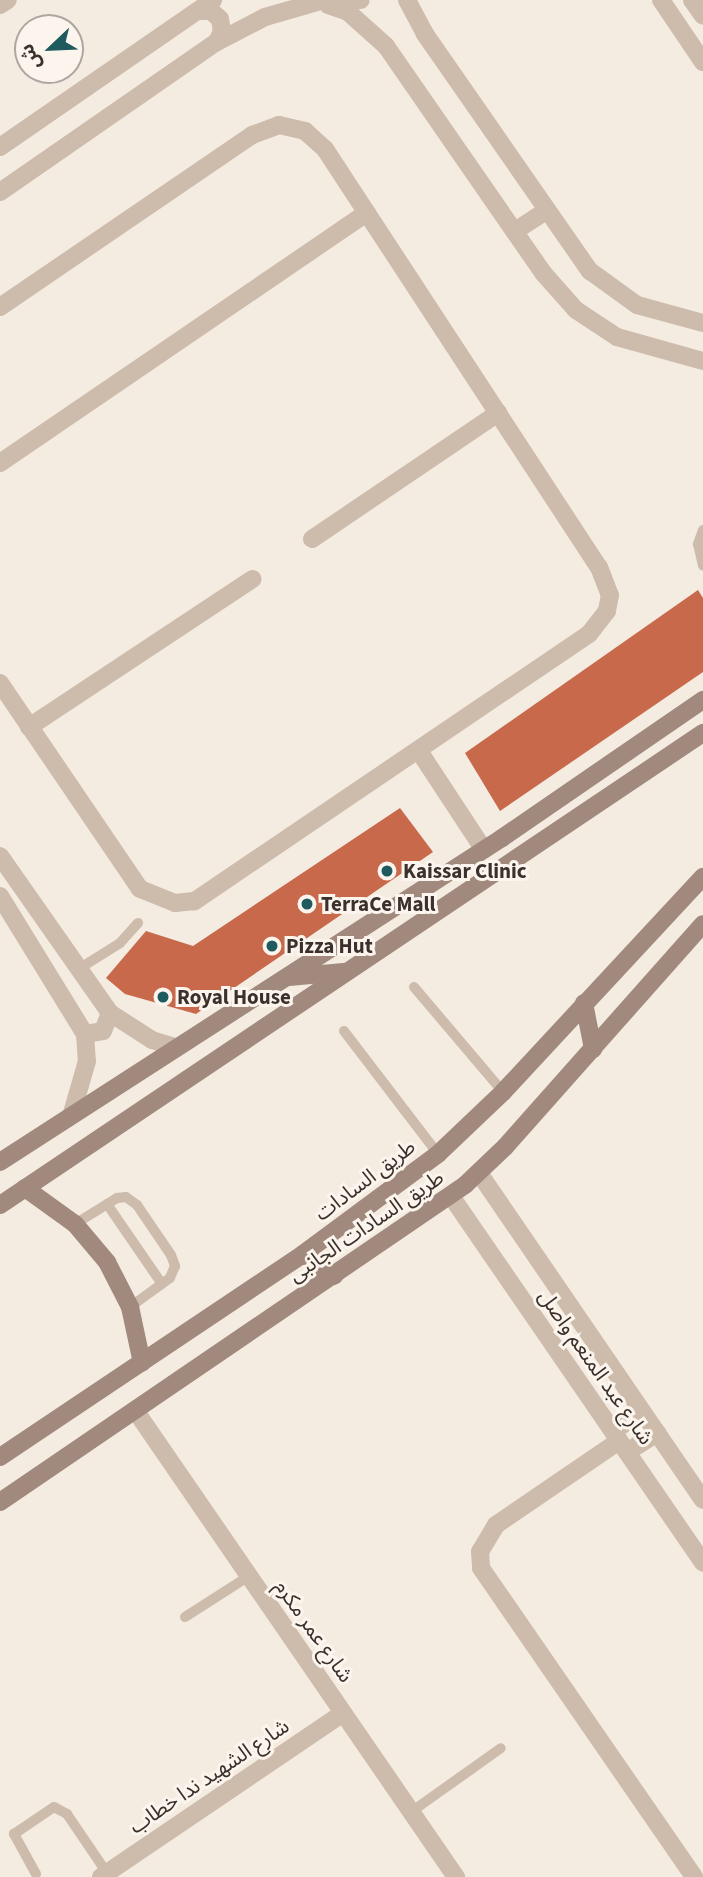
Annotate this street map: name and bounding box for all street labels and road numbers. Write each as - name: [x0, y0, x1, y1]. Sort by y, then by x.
- street label: طريق السادات: [310, 1134, 420, 1226]
- street label: طريق السادات الجانبى: [283, 1165, 449, 1287]
- street label: شارع عبد المنعم واصل: [533, 1285, 659, 1449]
- street label: شارع عمر مكرم: [269, 1575, 359, 1687]
- street label: شارع الشهيد ندا خطاب: [124, 1713, 294, 1839]

